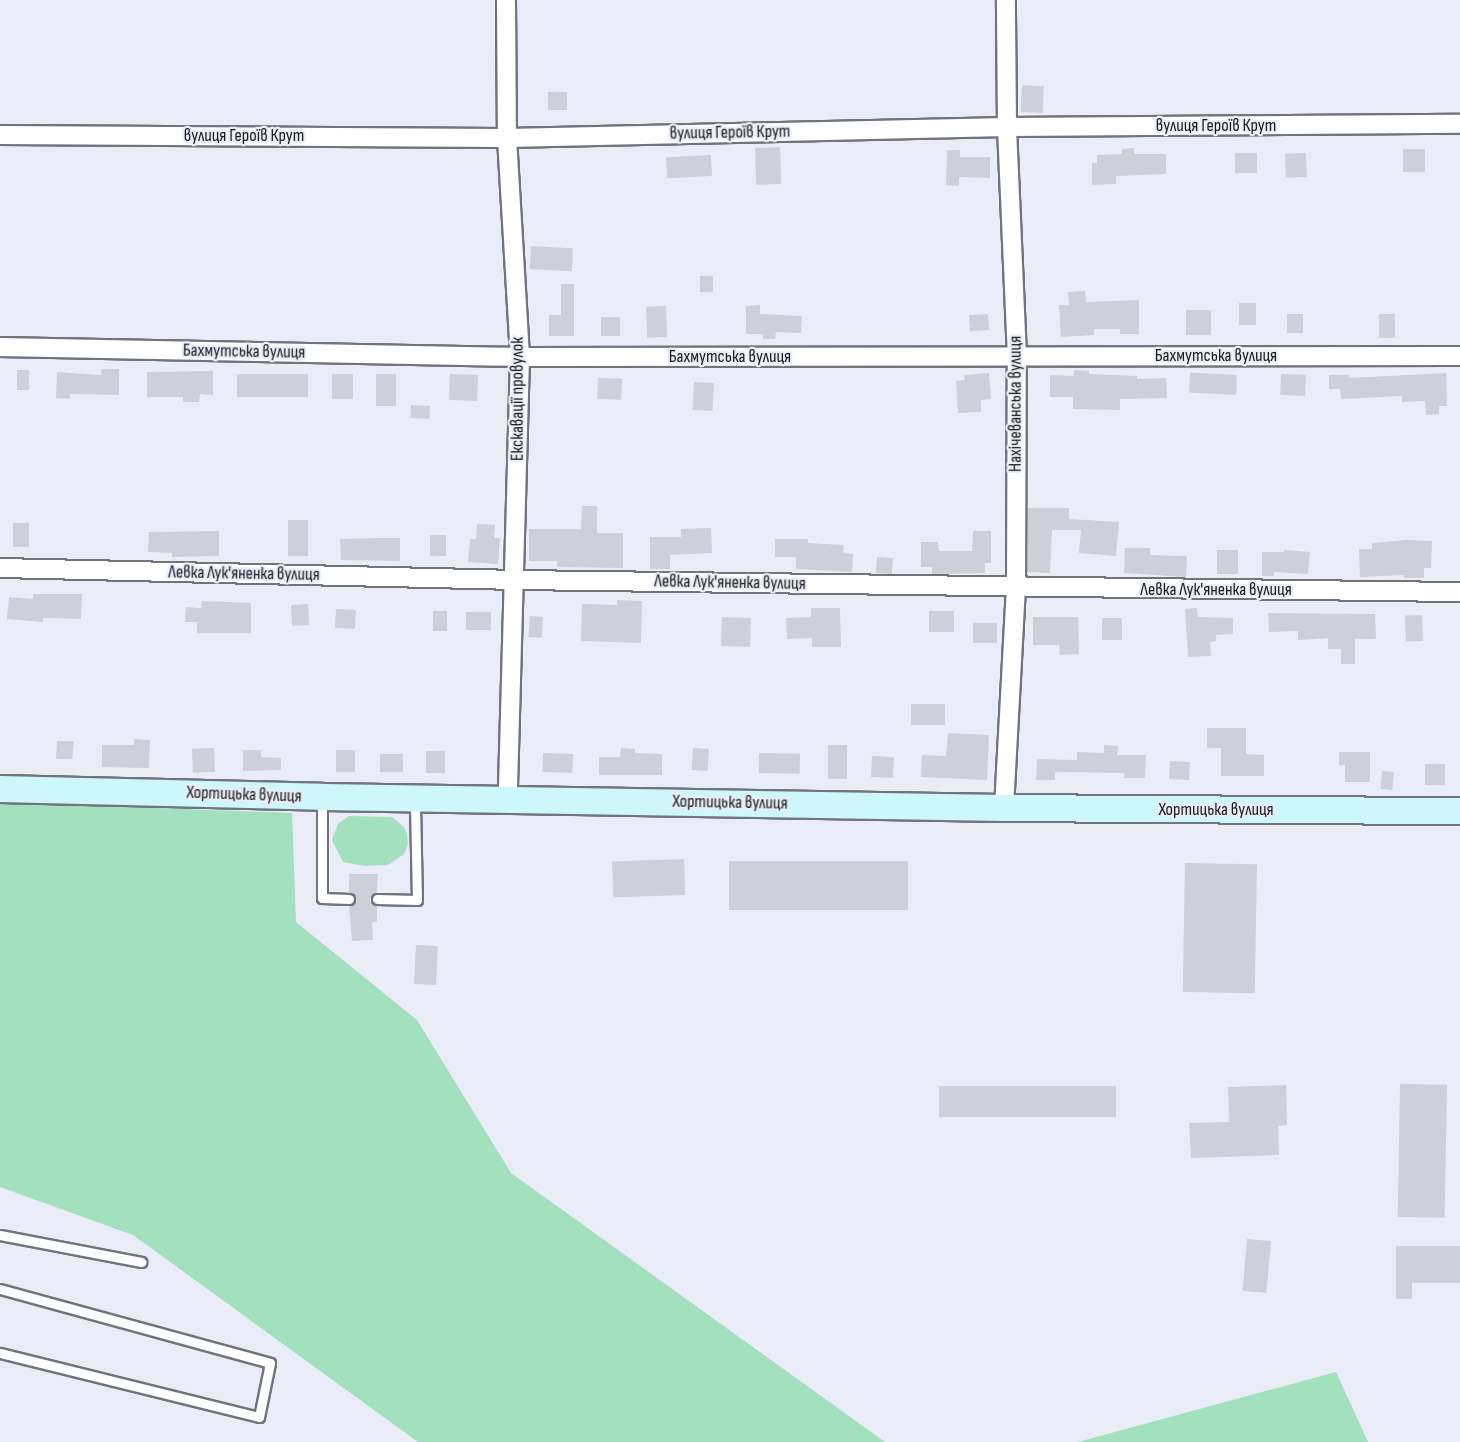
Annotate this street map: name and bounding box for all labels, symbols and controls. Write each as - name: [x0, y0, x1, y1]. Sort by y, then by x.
- street label: вулиця Героїв Крут: [1156, 115, 1276, 137]
- street label: вулиця Героїв Крут: [669, 121, 791, 145]
- street label: вулиця Героїв Крут: [184, 125, 304, 147]
- street label: Нахічеванська вулиця: [1005, 336, 1027, 472]
- street label: Екскавації провулок: [507, 337, 529, 461]
- street label: Бахмутська вулиця: [183, 340, 305, 364]
- street label: Бахмутська вулиця: [1155, 345, 1277, 367]
- street label: Бахмутська вулиця: [669, 346, 791, 368]
- street label: Левка Лук'яненка вулиця: [168, 562, 320, 586]
- street label: Левка Лук'яненка вулиця: [654, 571, 806, 595]
- street label: Левка Лук'яненка вулиця: [1140, 579, 1292, 601]
- street label: Хортицька вулиця: [186, 782, 302, 808]
- street label: Хортицька вулиця: [672, 791, 788, 815]
- street label: Хортицька вулиця: [1158, 799, 1274, 821]

